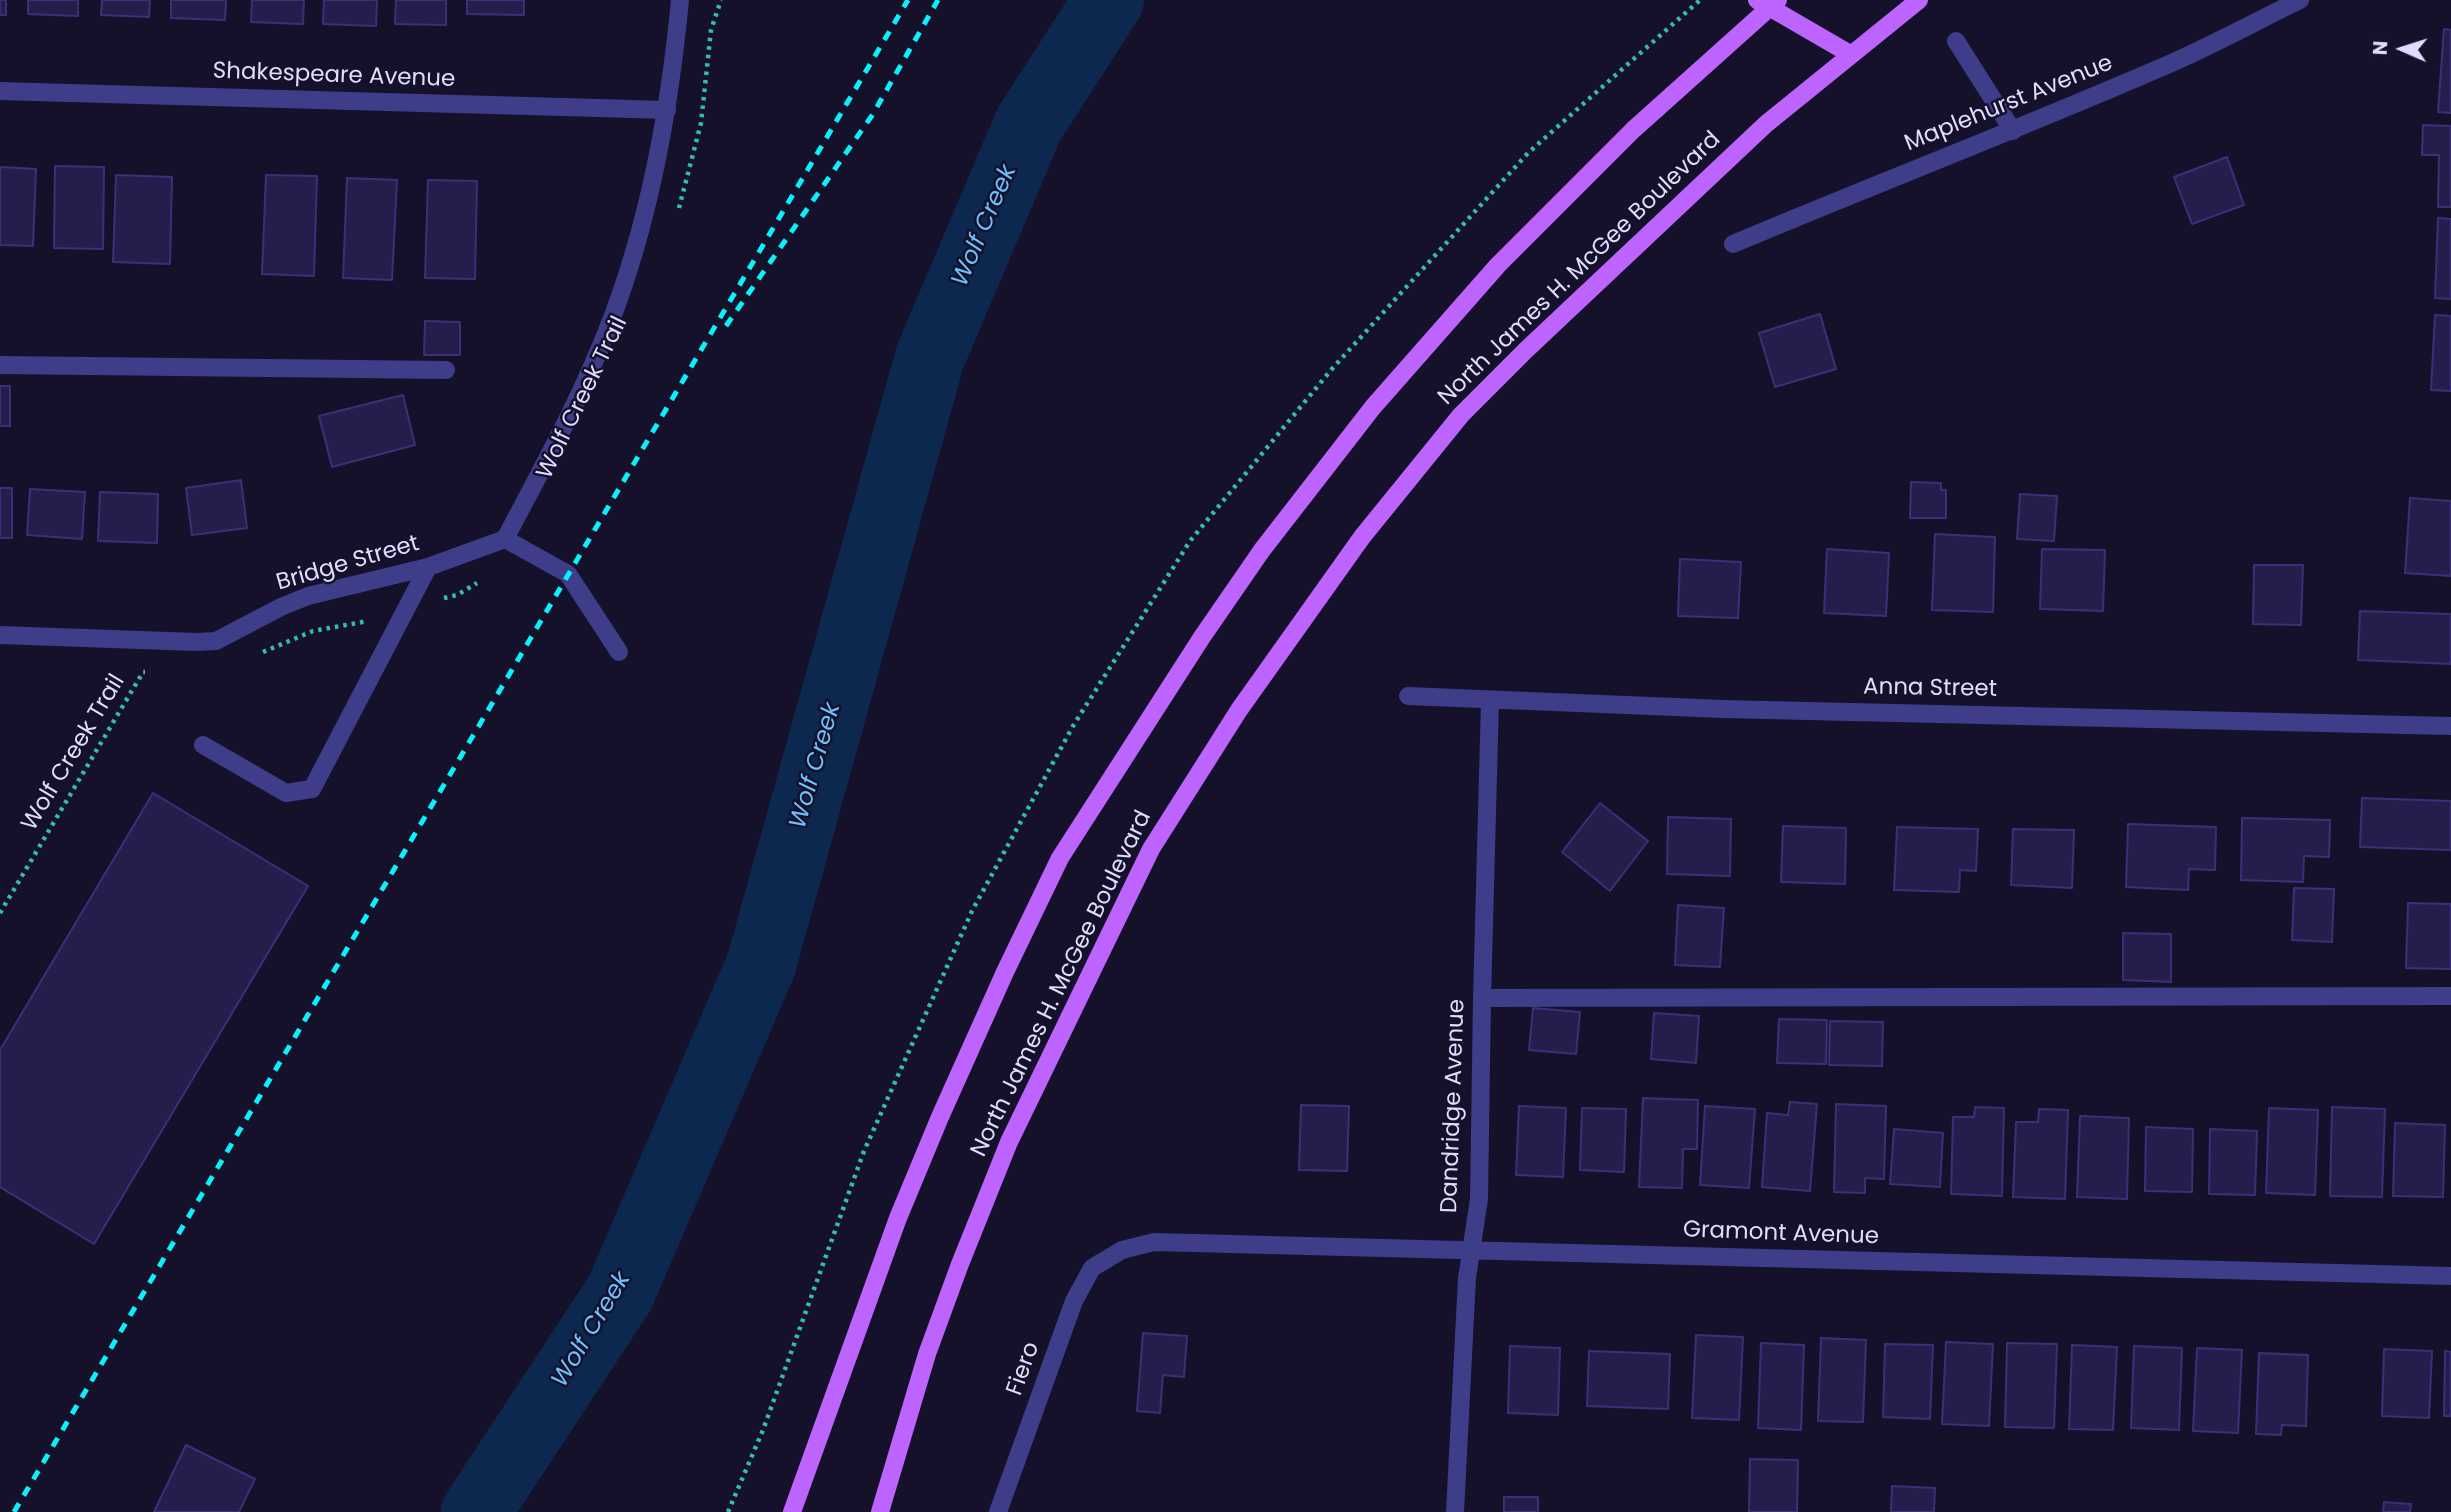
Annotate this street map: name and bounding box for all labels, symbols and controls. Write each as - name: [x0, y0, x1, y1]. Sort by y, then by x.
- north arrow: [2367, 14, 2437, 84]
- text: N: [2367, 40, 2394, 56]
- street label: Maplehurst Avenue: [1901, 50, 2117, 158]
- street label: Shakespeare Avenue: [212, 58, 456, 94]
- street label: North James H. McGee Boulevard: [1433, 126, 1727, 412]
- water label: Wolf Creek: [946, 161, 1024, 291]
- street label: Wolf Creek Trail: [532, 312, 634, 484]
- street label: Bridge Street: [273, 530, 423, 598]
- street label: Wolf Creek Trail: [17, 670, 131, 836]
- street label: Anna Street: [1863, 674, 1997, 704]
- water label: Wolf Creek: [784, 700, 848, 832]
- street label: North James H. McGee Boulevard: [966, 806, 1158, 1162]
- street label: Dandridge Avenue: [1436, 998, 1472, 1214]
- street label: Gramont Avenue: [1683, 1217, 1879, 1251]
- water label: Wolf Creek: [546, 1267, 638, 1393]
- street label: Fiero: [1002, 1339, 1046, 1399]

